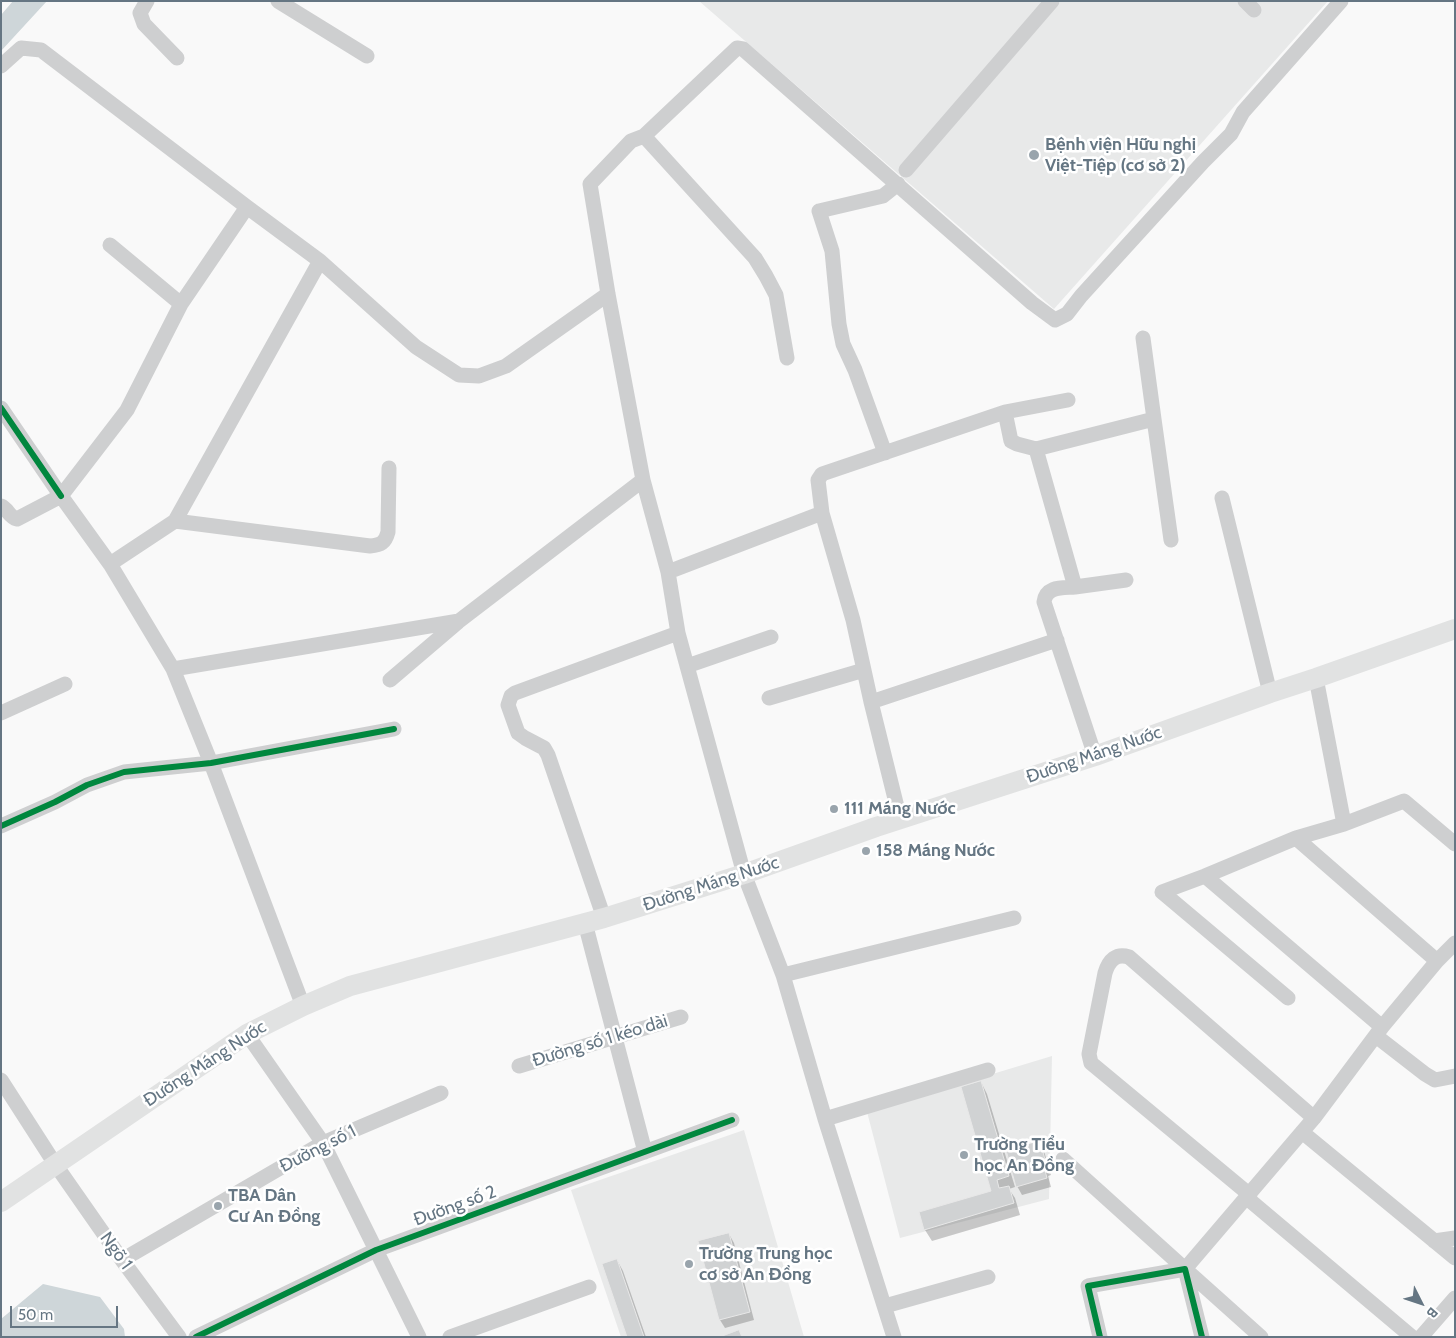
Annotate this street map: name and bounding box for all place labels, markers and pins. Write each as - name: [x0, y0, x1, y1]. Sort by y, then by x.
- place label: Bệnh viện Hữu nghị Việt-Tiệp (cơ sở 2): [1045, 134, 1196, 176]
- marker: Bệnh viện Hữu nghị Việt-Tiệp (cơ sở 2): [1027, 148, 1041, 162]
- place label: 111 Máng Nước: [844, 798, 956, 820]
- marker: 111 Máng Nước: [828, 803, 840, 815]
- place label: 158 Máng Nước: [876, 840, 995, 862]
- marker: 158 Máng Nước: [860, 845, 872, 857]
- place label: Trường Tiểu học An Đồng: [974, 1134, 1074, 1176]
- marker: Trường Tiểu học An Đồng: [958, 1149, 970, 1161]
- place label: TBA Dân Cư An Đồng: [228, 1185, 320, 1228]
- marker: TBA Dân Cư An Đồng: [212, 1200, 224, 1212]
- place label: Trường Trung học cơ sở An Đồng: [699, 1243, 832, 1286]
- marker: Trường Trung học cơ sở An Đồng: [683, 1258, 695, 1270]

